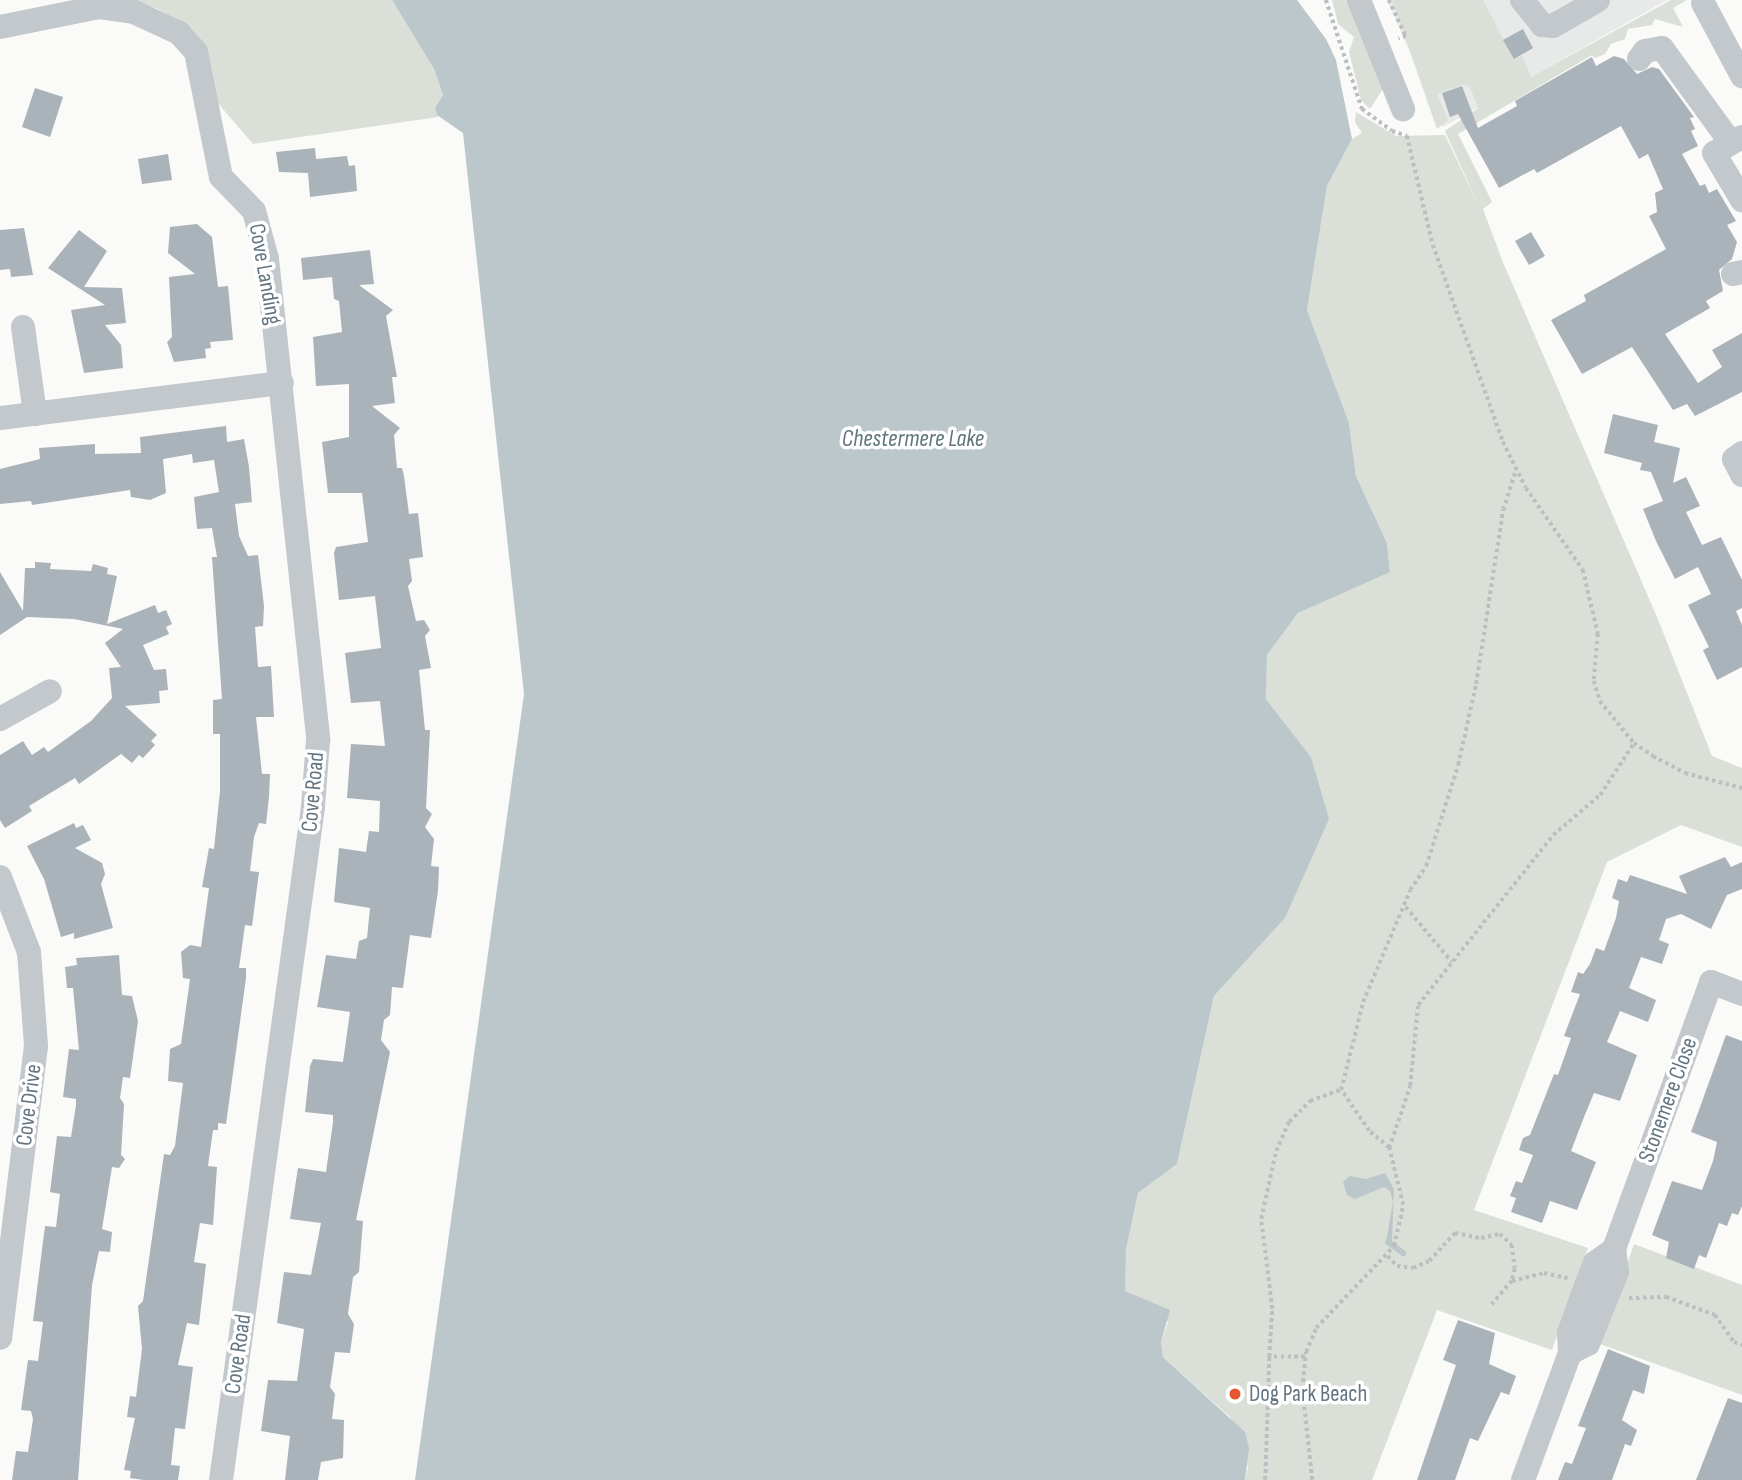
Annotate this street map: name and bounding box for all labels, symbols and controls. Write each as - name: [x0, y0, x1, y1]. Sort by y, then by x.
- street label: Cove Landing: [243, 221, 287, 327]
- water label: Chestermere Lake: [842, 425, 984, 453]
- street label: Cove Road: [296, 751, 330, 833]
- street label: Stonemere Close: [1633, 1034, 1703, 1166]
- street label: Cove Drive: [10, 1063, 48, 1147]
- street label: Cove Road: [219, 1312, 257, 1396]
- place label: Dog Park Beach: [1249, 1380, 1367, 1408]
- marker: Dog Park Beach: [1227, 1386, 1243, 1402]

